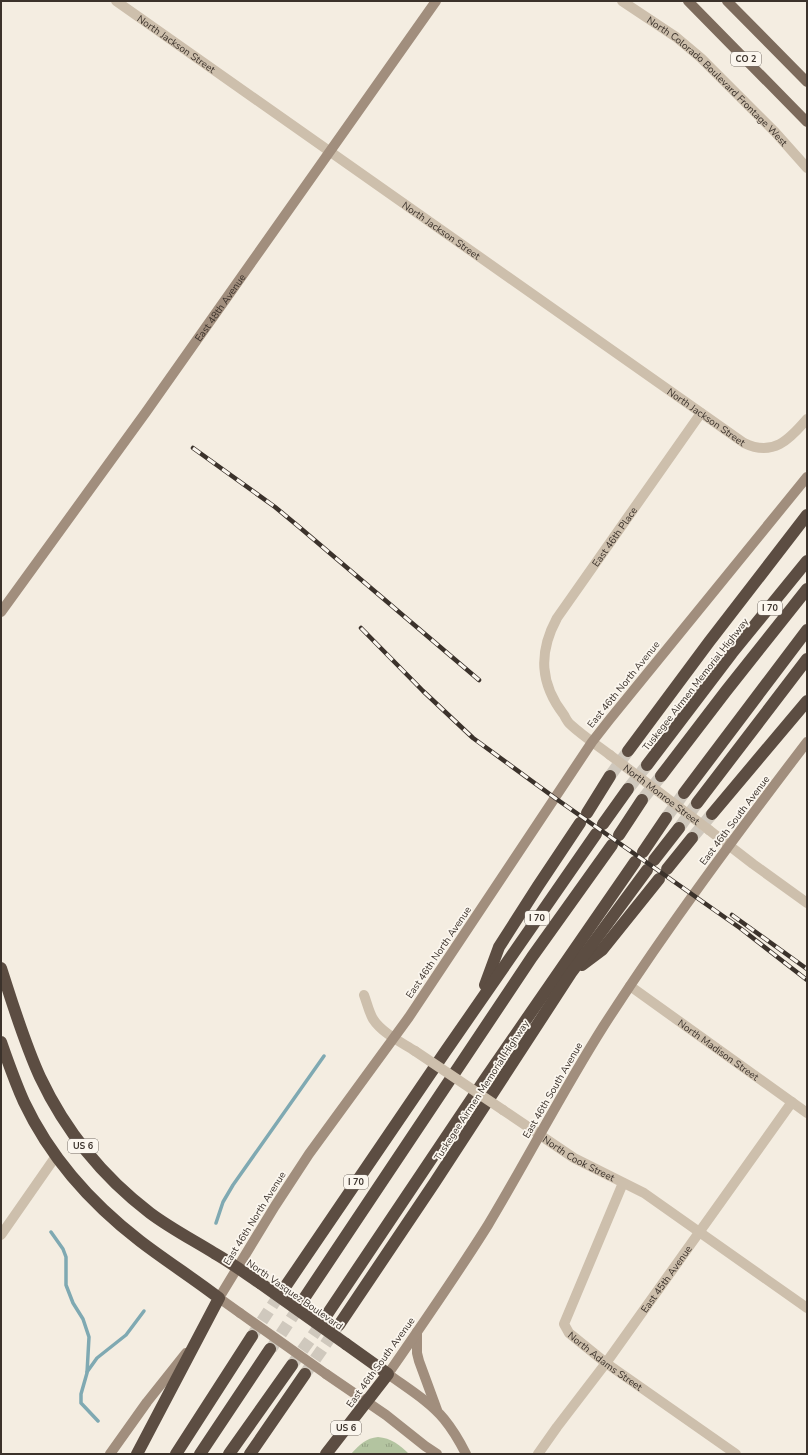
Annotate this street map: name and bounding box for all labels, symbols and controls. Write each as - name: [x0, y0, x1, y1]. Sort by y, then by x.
- street label: North Jackson Street: [134, 12, 218, 77]
- street label: North Colorado Boulevard Frontage West: [644, 13, 791, 150]
- road number: CO 2: [731, 52, 761, 66]
- street label: North Jackson Street: [399, 198, 483, 264]
- street label: East 48th Avenue: [192, 271, 249, 345]
- street label: North Jackson Street: [664, 385, 748, 450]
- street label: East 46th Place: [589, 504, 641, 570]
- road number: I 70: [758, 601, 782, 615]
- street label: Tuskegee Airmen Memorial Highway: [639, 615, 753, 754]
- street label: East 46th North Avenue: [584, 638, 663, 731]
- street label: North Monroe Street: [620, 761, 703, 829]
- street label: East 46th South Avenue: [696, 773, 773, 868]
- street label: East 46th North Avenue: [403, 904, 475, 1001]
- road number: I 70: [525, 911, 549, 925]
- street label: Tuskegee Airmen Memorial Highway: [431, 1017, 533, 1164]
- street label: North Madison Street: [675, 1017, 762, 1084]
- street label: East 46th South Avenue: [520, 1040, 586, 1141]
- street label: North Cook Street: [540, 1133, 617, 1185]
- road number: US 6: [68, 1139, 98, 1153]
- street label: East 46th North Avenue: [220, 1169, 289, 1268]
- road number: I 70: [344, 1175, 368, 1189]
- street label: East 45th Avenue: [638, 1243, 696, 1316]
- street label: North Vasquez Boulevard: [243, 1256, 346, 1334]
- street label: East 46th South Avenue: [343, 1314, 418, 1411]
- street label: North Adams Street: [565, 1329, 645, 1395]
- road number: US 6: [331, 1421, 361, 1435]

